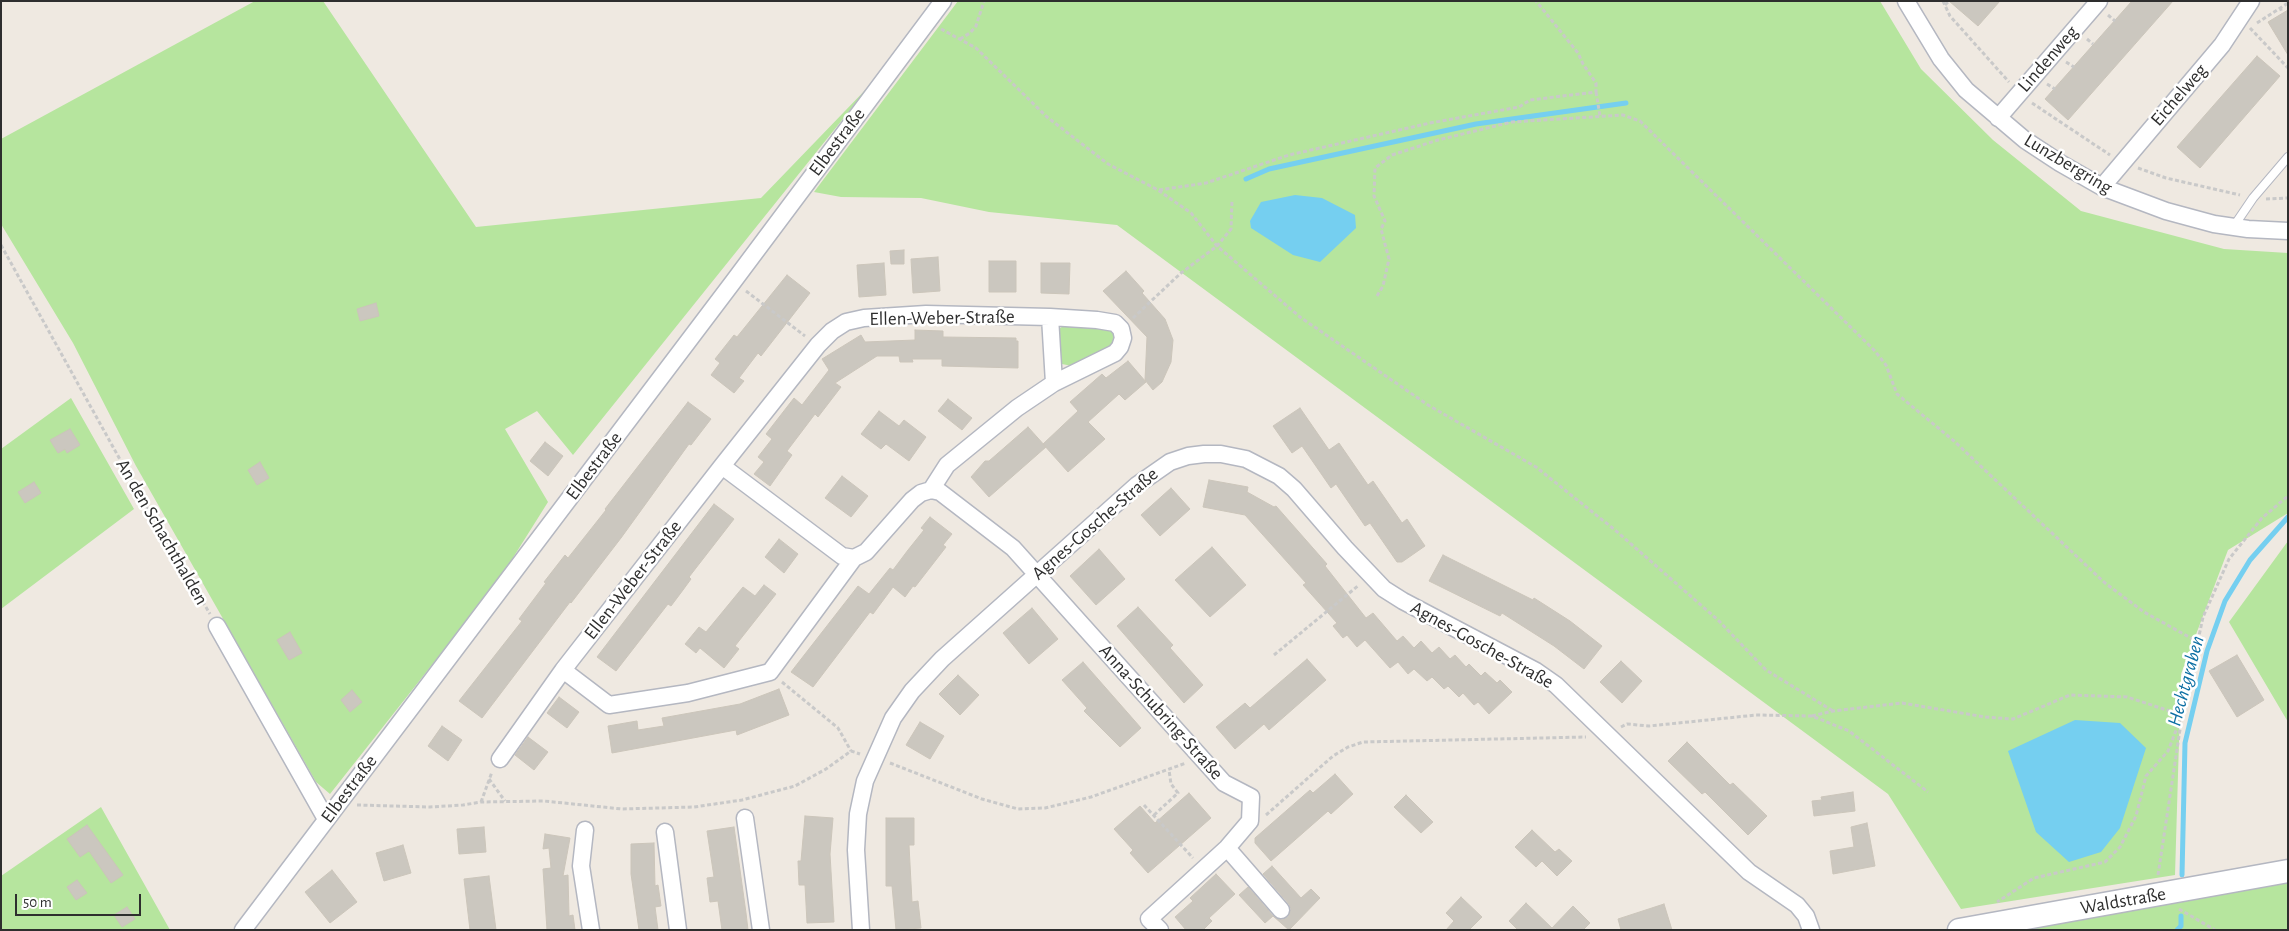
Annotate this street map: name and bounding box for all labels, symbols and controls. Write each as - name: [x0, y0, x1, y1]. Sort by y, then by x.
- street label: Lindenweg: [2013, 21, 2083, 97]
- street label: Eichelweg: [2146, 59, 2212, 131]
- street label: Elbestraße: [804, 103, 870, 181]
- street label: Lunzbergring: [2020, 129, 2116, 199]
- street label: Ellen-Weber-Straße: [869, 305, 1015, 331]
- street label: Elbestraße: [561, 427, 627, 505]
- street label: An den Schachthalden: [111, 455, 213, 609]
- street label: Agnes-Gosche-Straße: [1027, 463, 1163, 585]
- street label: Ellen-Weber-Straße: [579, 516, 687, 644]
- street label: Agnes-Gosche-Straße: [1407, 596, 1557, 694]
- water label: Hechtgraben: [2162, 633, 2210, 729]
- street label: Anna-Schubring-Straße: [1094, 640, 1228, 784]
- street label: Elbestraße: [316, 750, 382, 828]
- street label: Waldstraße: [2078, 882, 2168, 920]
- scale bar: [18, 884, 144, 916]
- text: 50 m: [23, 895, 52, 910]

